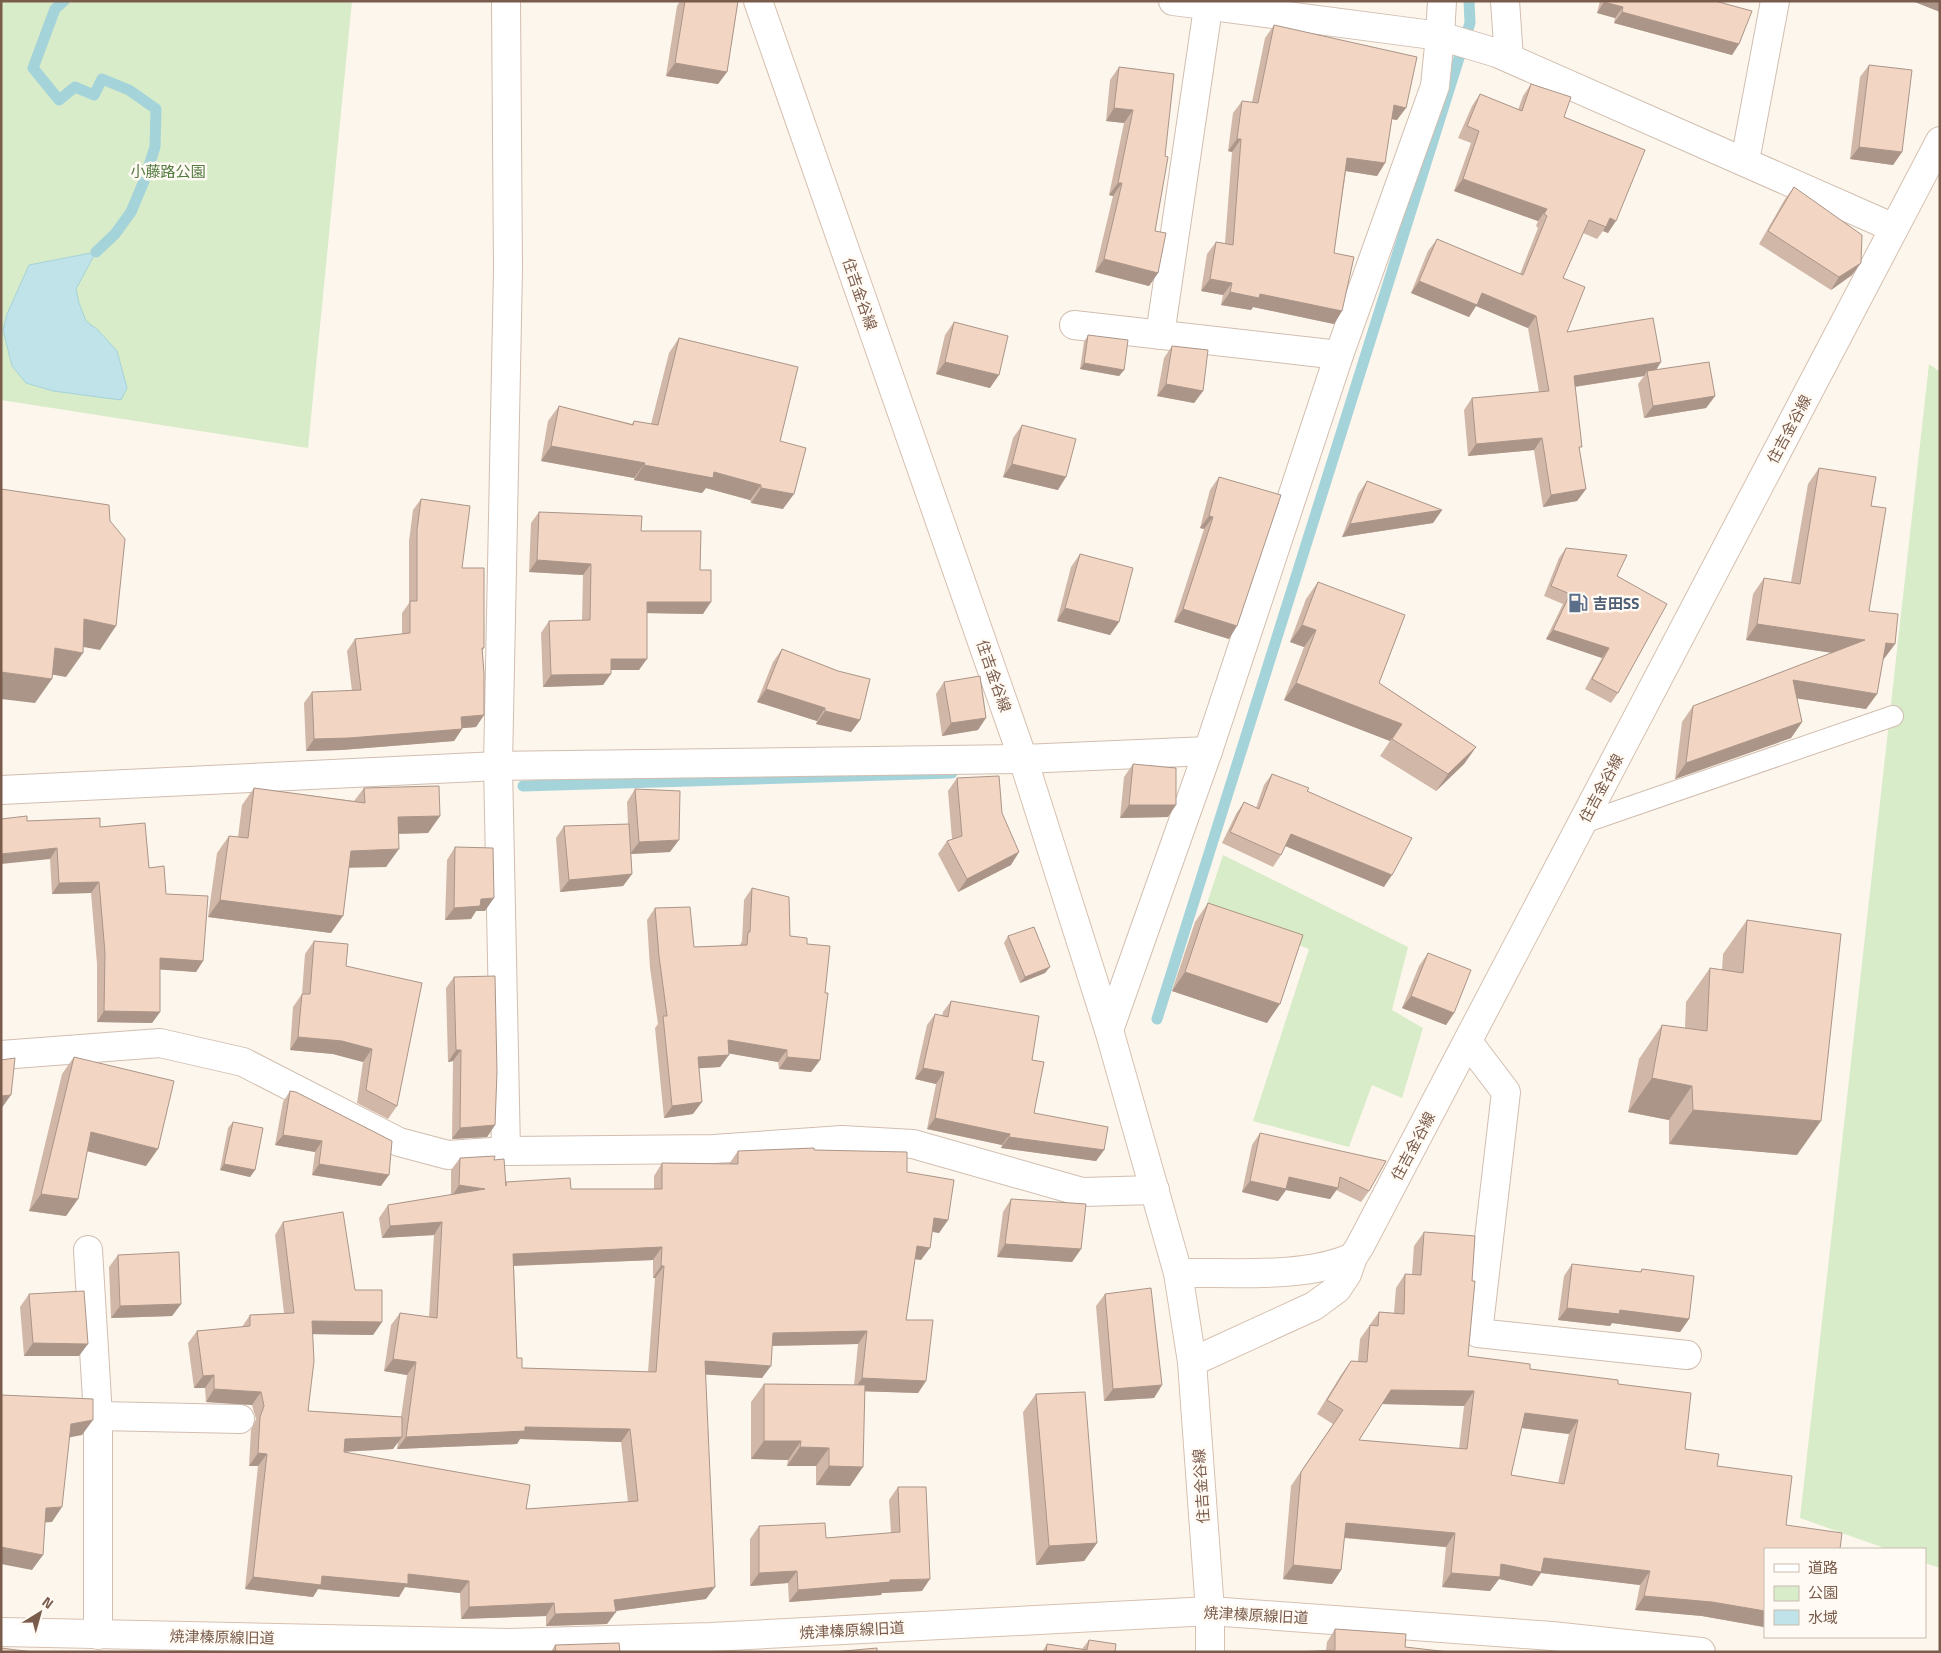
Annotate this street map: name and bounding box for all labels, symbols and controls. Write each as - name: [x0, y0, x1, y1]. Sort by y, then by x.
- park label: 小藤路公園: [130, 160, 206, 183]
- street label: 住吉金谷線: [837, 255, 883, 333]
- street label: 住吉金谷線: [1761, 390, 1817, 468]
- fuel station icon: 吉田SS: [1567, 592, 1589, 614]
- place label: 吉田SS: [1593, 592, 1639, 615]
- street label: 住吉金谷線: [971, 637, 1017, 715]
- street label: 住吉金谷線: [1573, 749, 1629, 827]
- street label: 住吉金谷線: [1385, 1107, 1441, 1185]
- street label: 住吉金谷線: [1187, 1448, 1215, 1524]
- legend: [1764, 1548, 1926, 1638]
- text: 道路: [1808, 1556, 1838, 1579]
- text: 公園: [1808, 1581, 1838, 1604]
- north arrow: [15, 1588, 65, 1638]
- text: N: [38, 1591, 58, 1614]
- street label: 焼津榛原線旧道: [1203, 1601, 1309, 1629]
- text: 水域: [1808, 1606, 1838, 1629]
- street label: 焼津榛原線旧道: [799, 1616, 905, 1644]
- street label: 焼津榛原線旧道: [169, 1625, 275, 1649]

